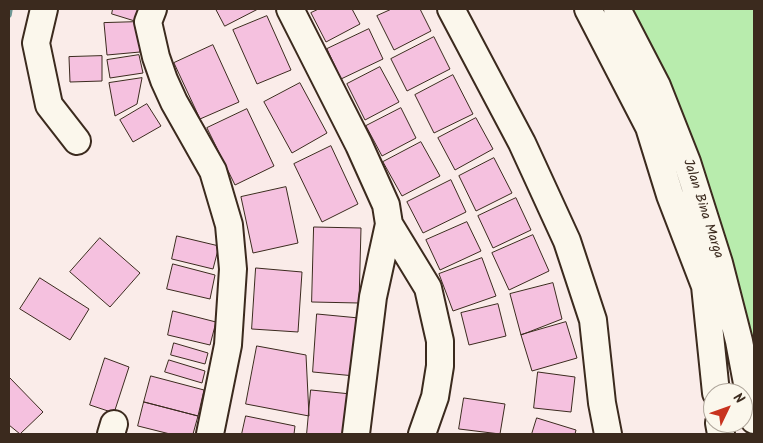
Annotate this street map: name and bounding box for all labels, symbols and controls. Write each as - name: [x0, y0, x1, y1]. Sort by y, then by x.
- street label: Jalan Bina Marga: [678, 157, 726, 261]
- north arrow: [703, 383, 753, 433]
- text: N: [727, 388, 750, 409]

